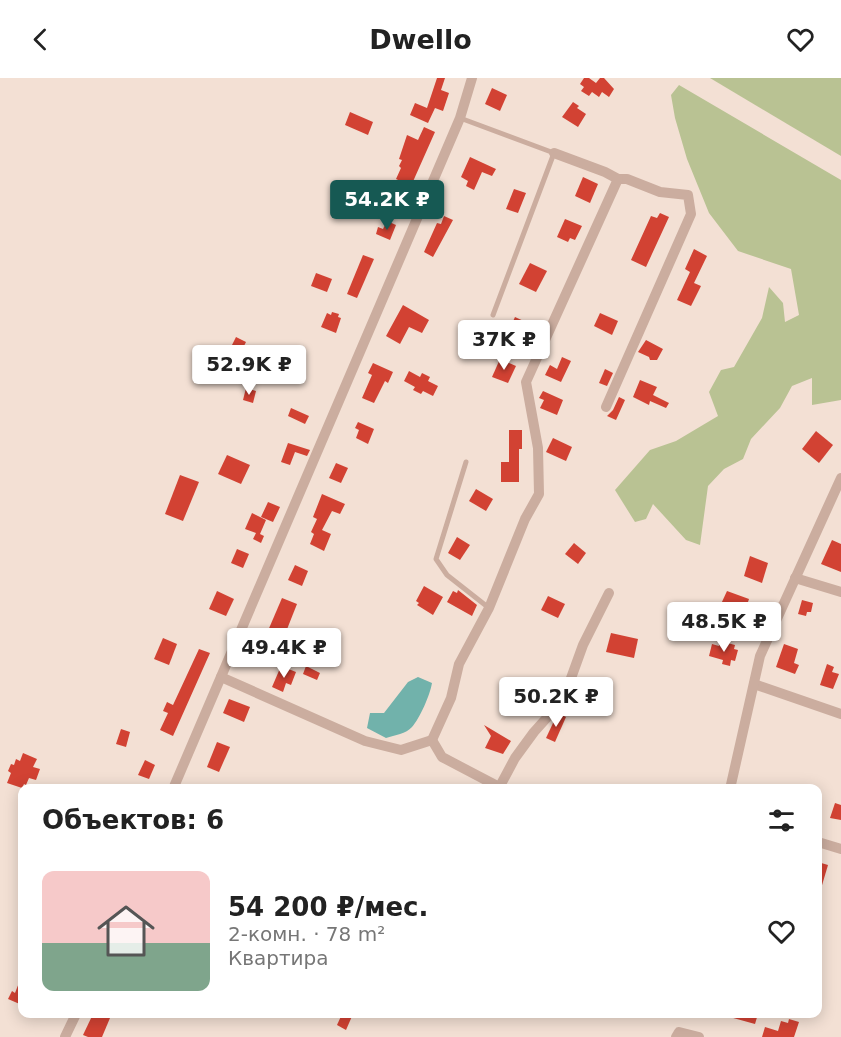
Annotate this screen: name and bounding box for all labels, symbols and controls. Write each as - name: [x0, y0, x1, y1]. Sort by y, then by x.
- icon: back: [24, 23, 57, 56]
- icon: heart: [784, 23, 817, 56]
- text: Dwello: [369, 24, 472, 55]
- pin: 54.2K ₽: [332, 180, 442, 231]
- text: 54.2K ₽: [344, 187, 430, 211]
- pin: 37K ₽: [462, 320, 546, 371]
- text: 37K ₽: [472, 327, 536, 351]
- pin: 52.9K ₽: [194, 345, 304, 396]
- text: 52.9K ₽: [206, 352, 292, 376]
- pin: 48.5K ₽: [669, 602, 779, 653]
- text: 48.5K ₽: [681, 609, 767, 633]
- pin: 49.4K ₽: [229, 628, 339, 679]
- text: 49.4K ₽: [241, 635, 327, 659]
- pin: 50.2K ₽: [501, 677, 611, 728]
- text: 50.2K ₽: [513, 684, 599, 708]
- icon: filters: [765, 804, 798, 837]
- text: Объектов: 6: [42, 805, 224, 835]
- text: 54 200 ₽/мес.: [228, 892, 428, 922]
- icon: home: [90, 895, 162, 967]
- icon: heart: [765, 915, 798, 948]
- text: 2-комн. · 78 m²: [228, 922, 385, 946]
- text: Квартира: [228, 946, 329, 970]

